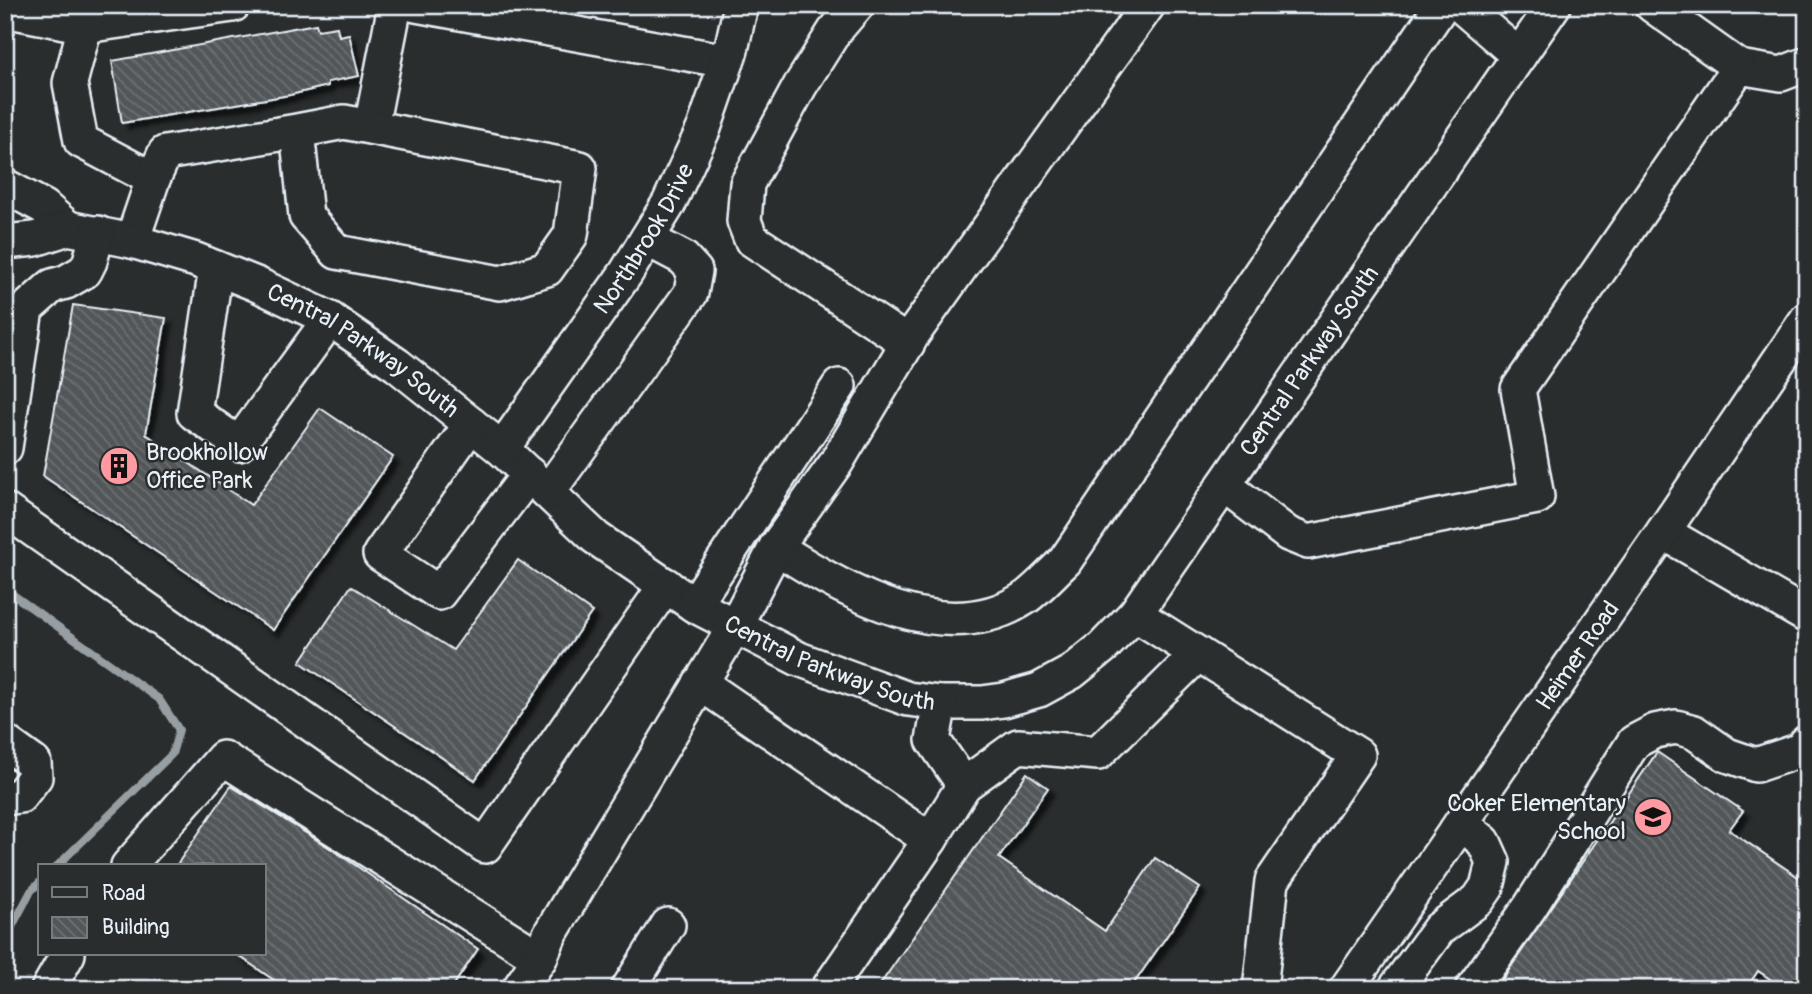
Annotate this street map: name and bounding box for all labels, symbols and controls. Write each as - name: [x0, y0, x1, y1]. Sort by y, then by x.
- street label: Northbrook Drive: [588, 159, 700, 320]
- street label: Central Parkway South: [1234, 260, 1385, 462]
- street label: Central Parkway South: [262, 277, 465, 424]
- place label: Brookhollow Office Park: [146, 438, 268, 495]
- building icon: Brookhollow Office Park: [98, 445, 140, 487]
- street label: Heimer Road: [1530, 595, 1626, 716]
- street label: Central Parkway South: [719, 609, 936, 717]
- place label: Coker Elementary School: [1447, 789, 1626, 846]
- school or university icon: Coker Elementary School: [1632, 796, 1674, 838]
- legend: [38, 864, 266, 956]
- text: Road: [102, 880, 146, 907]
- text: Building: [102, 914, 169, 941]

